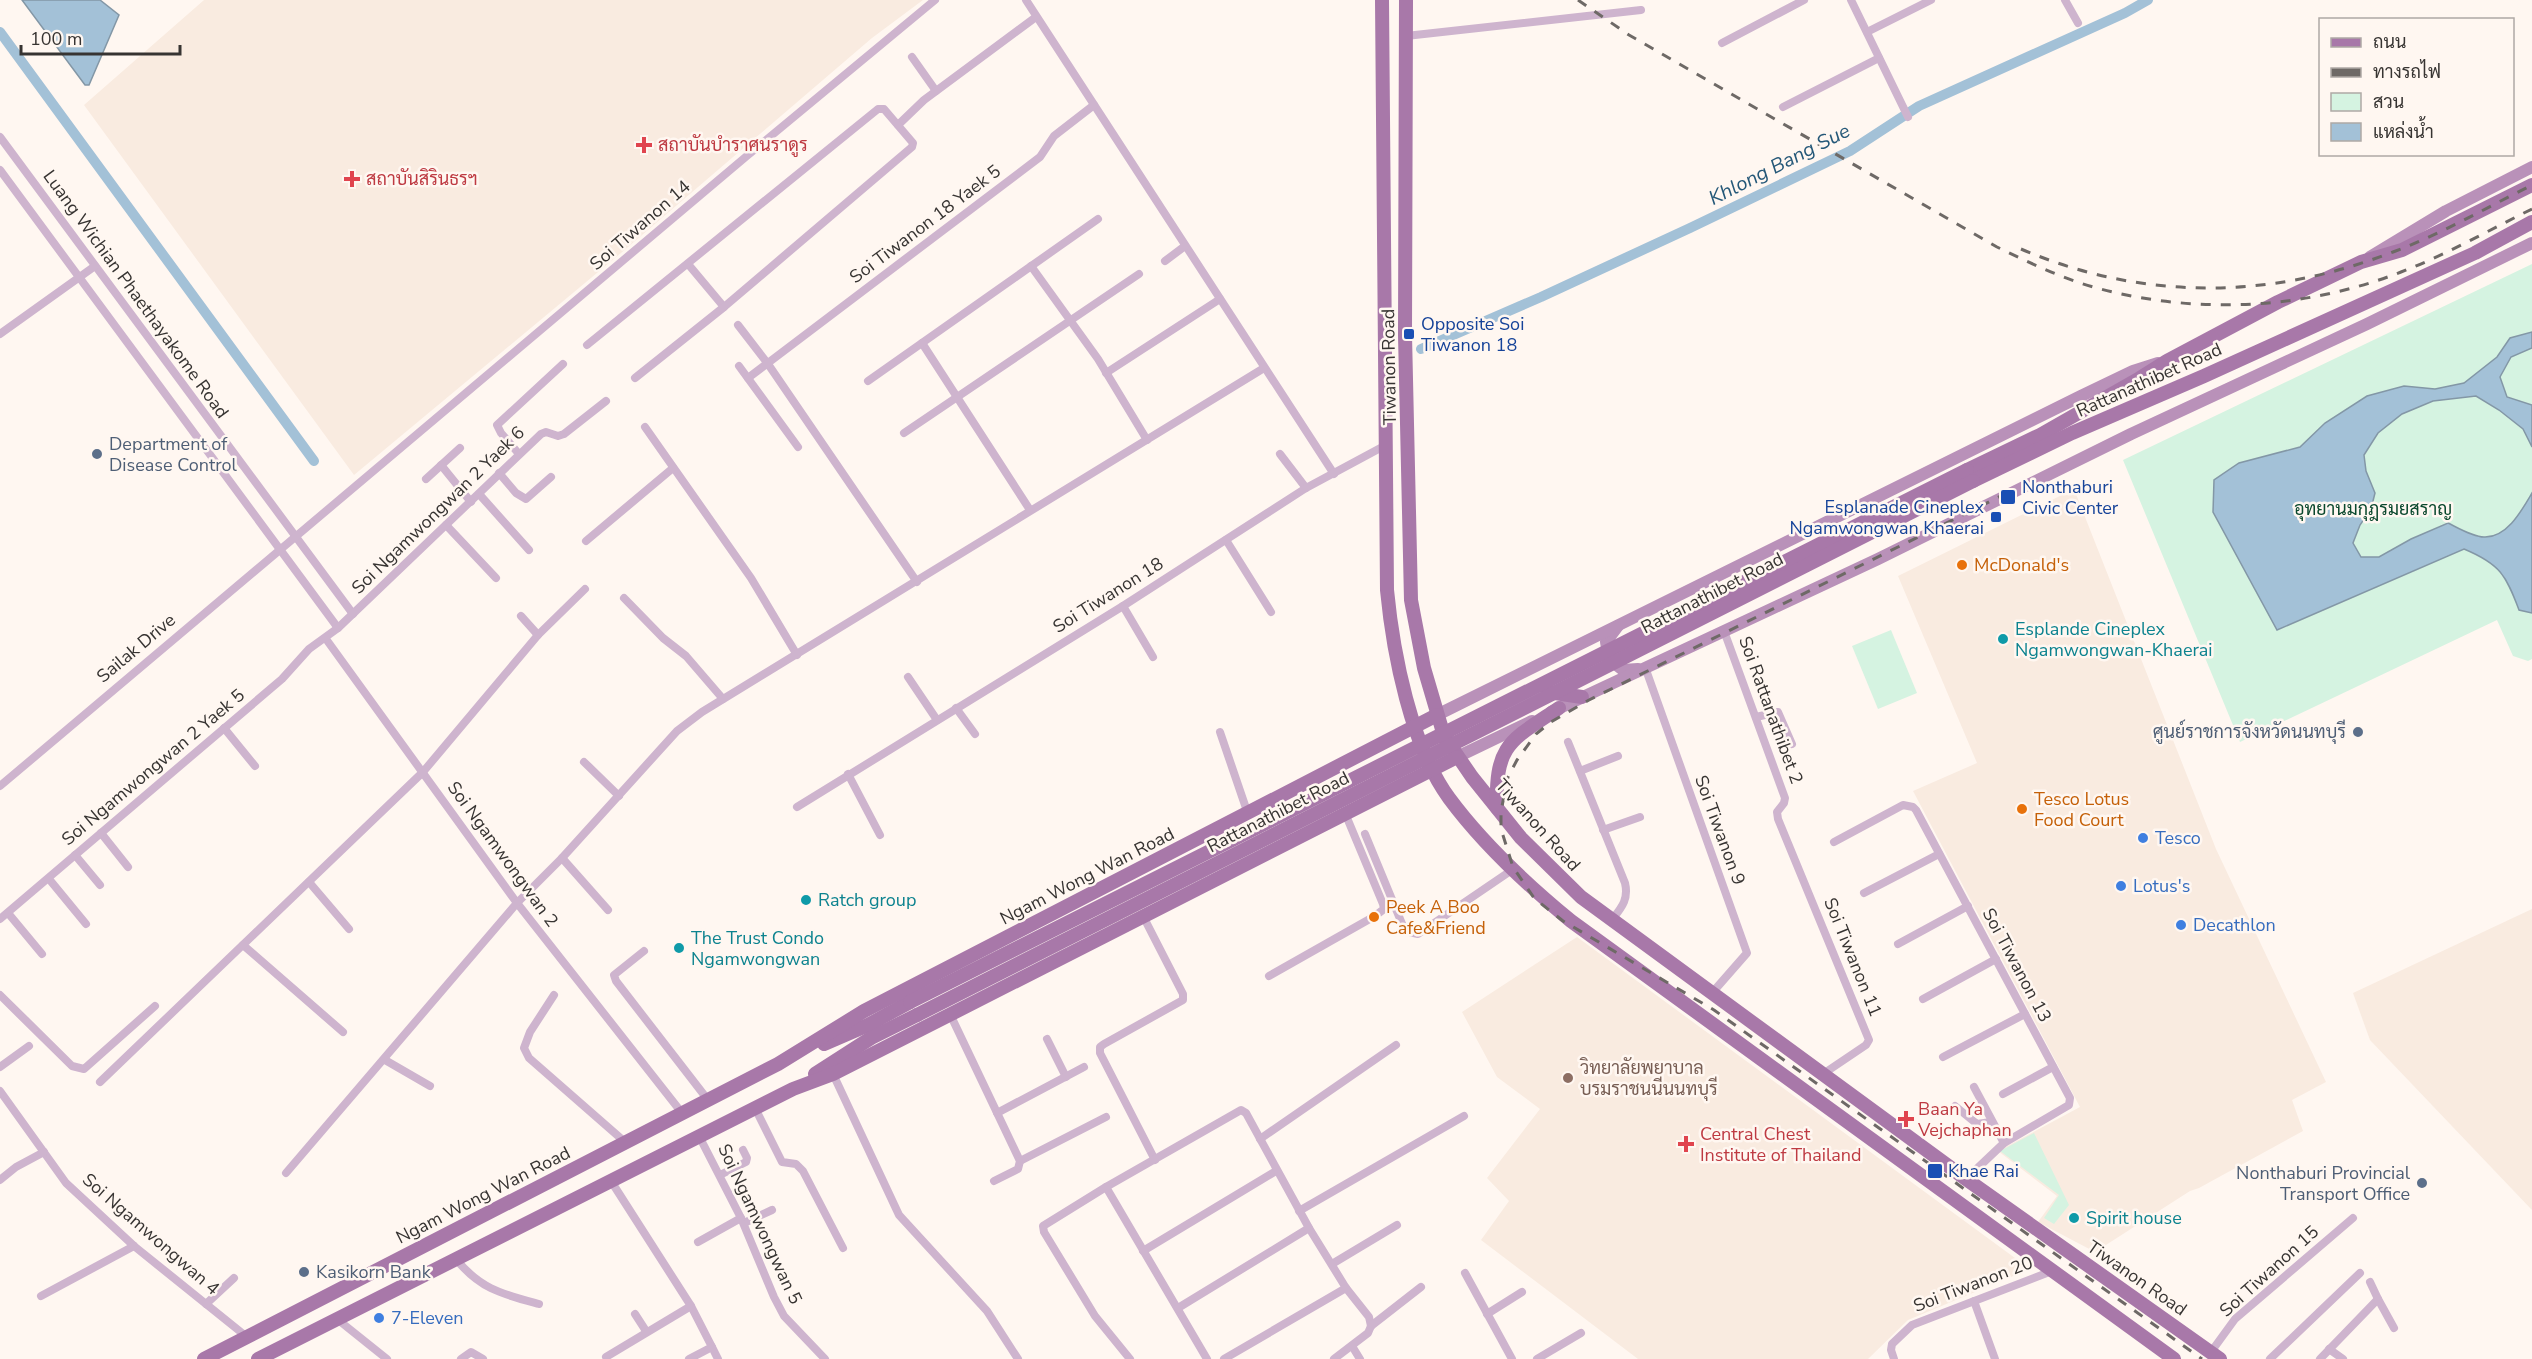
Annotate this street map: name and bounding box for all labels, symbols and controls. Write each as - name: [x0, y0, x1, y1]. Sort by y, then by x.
- scale bar: [21, 18, 180, 56]
- legend: [2319, 18, 2514, 156]
- text: 100 m: [30, 27, 82, 51]
- text: ถนน: [2373, 30, 2406, 54]
- text: ทางรถไฟ: [2373, 59, 2441, 84]
- text: สวน: [2373, 90, 2404, 114]
- text: แหล่งน้ำ: [2373, 116, 2434, 144]
- water label: Khlong Bang Sue: [1704, 117, 1855, 212]
- place label: สถาบันบำราศนราดูร: [658, 133, 808, 158]
- marker: สถาบันบำราศนราดูร: [635, 136, 653, 154]
- street label: Soi Tiwanon 18 Yaek 5: [844, 159, 1006, 289]
- street label: Luang Wichian Phaethayakome Road: [38, 165, 234, 423]
- place label: สถาบันสิรินธรฯ: [366, 167, 478, 191]
- marker: สถาบันสิรินธรฯ: [343, 170, 361, 188]
- street label: Soi Tiwanon 14: [585, 174, 696, 275]
- street label: Tiwanon Road: [1376, 309, 1402, 425]
- place label: Opposite Soi Tiwanon 18: [1421, 312, 1524, 357]
- marker: Opposite Soi Tiwanon 18: [1402, 327, 1416, 341]
- street label: Rattanathibet Road: [2072, 337, 2226, 423]
- street label: Soi Ngamwongwan 2 Yaek 6: [346, 421, 530, 599]
- place label: Department of Disease Control: [109, 432, 238, 477]
- marker: Department of Disease Control: [90, 447, 104, 461]
- place label: Nonthaburi Civic Center: [2022, 475, 2119, 520]
- marker: Nonthaburi Civic Center: [1999, 488, 2017, 506]
- place label: Esplanade Cineplex Ngamwongwan Khaerai: [1789, 495, 1985, 540]
- park label: อุทยานมกุฎรมยสราญ: [2294, 497, 2452, 521]
- marker: Esplanade Cineplex Ngamwongwan Khaerai: [1989, 510, 2003, 524]
- street label: Rattanathibet Road: [1637, 547, 1787, 639]
- street label: Soi Tiwanon 18: [1048, 551, 1168, 639]
- place label: McDonald's: [1974, 553, 2069, 577]
- marker: McDonald's: [1955, 558, 1969, 572]
- street label: Sailak Drive: [92, 608, 180, 688]
- place label: Esplande Cineplex Ngamwongwan-Khaerai: [2015, 617, 2213, 662]
- marker: Esplande Cineplex Ngamwongwan-Khaerai: [1996, 632, 2010, 646]
- street label: Soi Rattanathibet 2: [1733, 633, 1809, 787]
- street label: Soi Ngamwongwan 2 Yaek 5: [56, 683, 250, 851]
- place label: ศูนย์ราชการจังหวัดนนทบุรี: [2153, 719, 2346, 745]
- marker: ศูนย์ราชการจังหวัดนนทบุรี: [2351, 725, 2365, 739]
- street label: Rattanathibet Road: [1203, 766, 1353, 858]
- street label: Soi Tiwanon 9: [1689, 772, 1751, 888]
- street label: Tiwanon Road: [1490, 774, 1586, 876]
- street label: Soi Ngamwongwan 2: [442, 776, 564, 932]
- place label: Tesco Lotus Food Court: [2034, 787, 2129, 832]
- marker: Tesco Lotus Food Court: [2015, 802, 2029, 816]
- street label: Ngam Wong Wan Road: [996, 822, 1178, 930]
- place label: Tesco: [2155, 826, 2201, 850]
- marker: Tesco: [2136, 831, 2150, 845]
- place label: Lotus's: [2133, 874, 2190, 898]
- marker: Lotus's: [2114, 879, 2128, 893]
- place label: Ratch group: [818, 888, 916, 912]
- marker: Ratch group: [799, 893, 813, 907]
- street label: Soi Tiwanon 11: [1818, 894, 1888, 1020]
- place label: Peek A Boo Cafe&Friend: [1386, 895, 1486, 940]
- street label: Soi Tiwanon 13: [1977, 904, 2057, 1026]
- marker: Peek A Boo Cafe&Friend: [1367, 910, 1381, 924]
- place label: Decathlon: [2193, 913, 2276, 937]
- marker: Decathlon: [2174, 918, 2188, 932]
- place label: The Trust Condo Ngamwongwan: [691, 926, 824, 971]
- marker: The Trust Condo Ngamwongwan: [672, 941, 686, 955]
- place label: วิทยาลัยพยาบาล บรมราชนนีนนทบุรี: [1579, 1056, 1718, 1101]
- marker: วิทยาลัยพยาบาล บรมราชนนีนนทบุรี: [1561, 1071, 1575, 1085]
- place label: Baan Ya Vejchaphan: [1917, 1097, 2012, 1142]
- marker: Baan Ya Vejchaphan: [1899, 1112, 1913, 1126]
- place label: Central Chest Institute of Thailand: [1700, 1122, 1862, 1167]
- marker: Central Chest Institute of Thailand: [1677, 1135, 1695, 1153]
- street label: Soi Ngamwongwan 5: [712, 1140, 808, 1308]
- street label: Ngam Wong Wan Road: [392, 1141, 574, 1249]
- place label: Khae Rai: [1948, 1159, 2019, 1183]
- place label: Nonthaburi Provincial Transport Office: [2236, 1161, 2411, 1206]
- marker: Khae Rai: [1926, 1162, 1944, 1180]
- street label: Soi Ngamwongwan 4: [77, 1168, 225, 1300]
- marker: Nonthaburi Provincial Transport Office: [2415, 1176, 2429, 1190]
- place label: Spirit house: [2086, 1206, 2182, 1230]
- marker: Spirit house: [2067, 1211, 2081, 1225]
- street label: Soi Tiwanon 15: [2214, 1220, 2324, 1322]
- street label: Tiwanon Road: [2082, 1235, 2192, 1321]
- street label: Soi Tiwanon 20: [1910, 1250, 2036, 1318]
- place label: Kasikorn Bank: [316, 1260, 432, 1284]
- marker: Kasikorn Bank: [297, 1265, 311, 1279]
- place label: 7-Eleven: [391, 1306, 464, 1330]
- marker: 7-Eleven: [372, 1311, 386, 1325]

